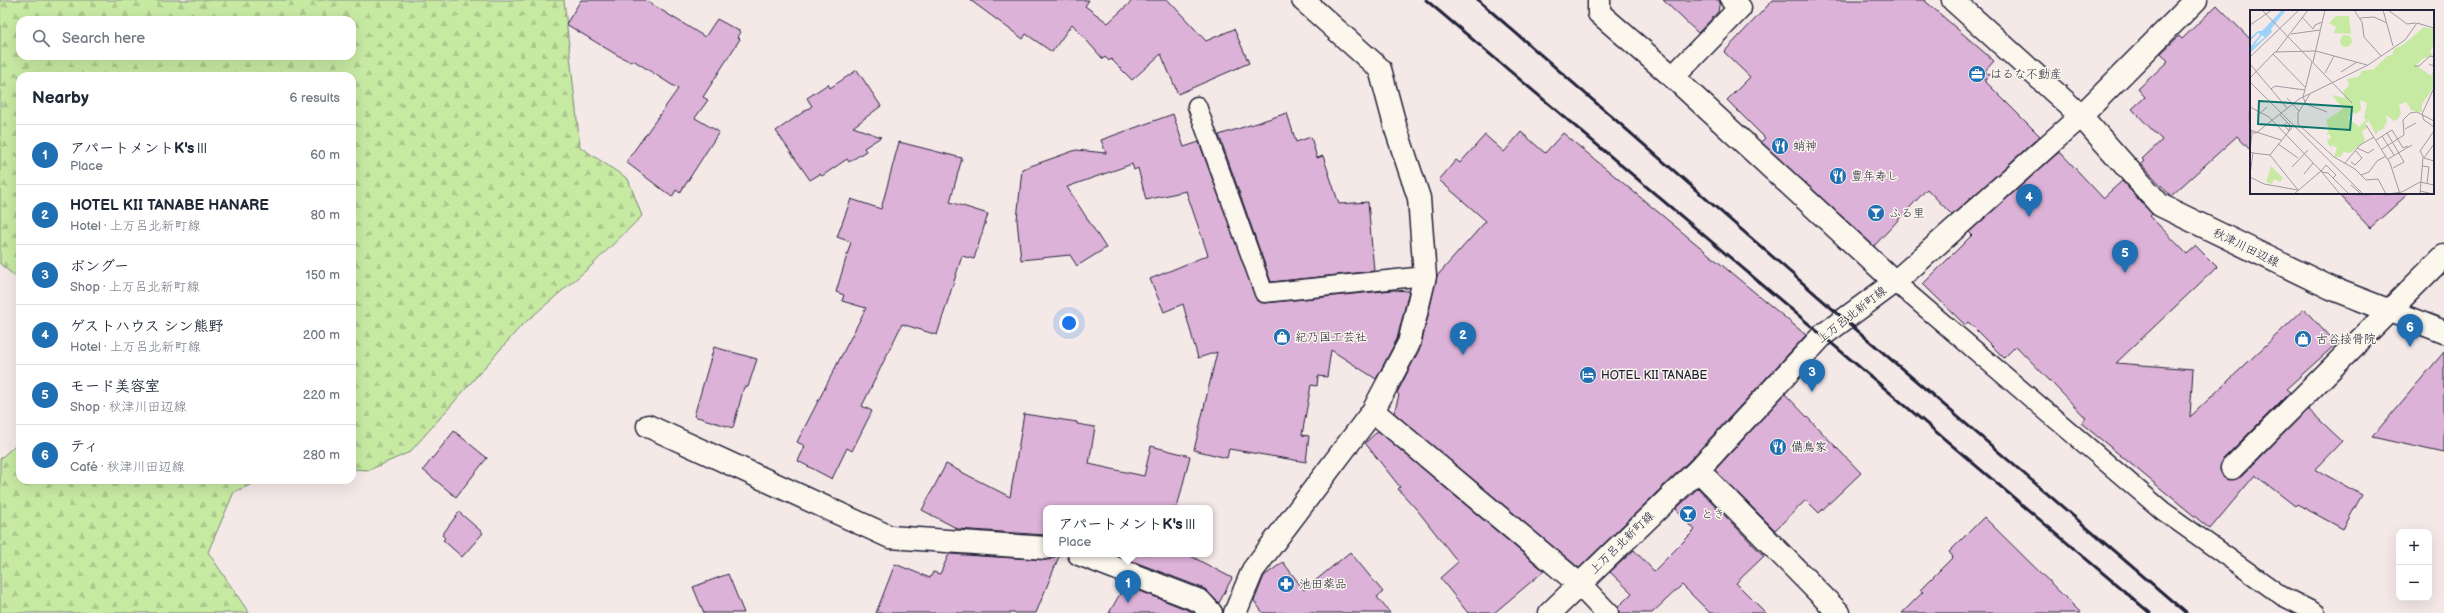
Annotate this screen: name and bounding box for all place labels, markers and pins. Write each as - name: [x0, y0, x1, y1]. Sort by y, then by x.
- office icon: はるな不動産: [1967, 64, 1987, 84]
- place label: はるな不動産: [1990, 67, 2062, 82]
- restaurant icon: 蛸神: [1770, 136, 1790, 156]
- place label: 蛸神: [1793, 139, 1817, 154]
- restaurant icon: 豊年寿し: [1828, 166, 1848, 186]
- place label: 豊年寿し: [1851, 169, 1899, 184]
- pin: 4: [2016, 184, 2042, 217]
- bar icon: ふる里: [1866, 203, 1886, 223]
- place label: ふる里: [1889, 206, 1925, 221]
- pin: 5: [2112, 240, 2138, 273]
- pin: 6: [2397, 314, 2423, 347]
- pin: 2: [1450, 322, 1476, 355]
- shop icon: 紀乃国工芸社: [1272, 327, 1292, 347]
- shop icon: 古谷接骨院: [2293, 329, 2313, 349]
- place label: 紀乃国工芸社: [1295, 330, 1367, 345]
- place label: 古谷接骨院: [2316, 332, 2376, 347]
- pin: 3: [1799, 359, 1825, 392]
- hotel icon: HOTEL KII TANABE: [1578, 365, 1598, 385]
- place label: HOTEL KII TANABE: [1601, 368, 1708, 383]
- restaurant icon: 備鳥家: [1768, 437, 1788, 457]
- place label: 備鳥家: [1791, 440, 1827, 455]
- bar icon: とき: [1678, 504, 1698, 524]
- place label: とき: [1701, 507, 1725, 522]
- pin: 1: [1115, 570, 1141, 603]
- pharmacy icon: 池田薬品: [1276, 574, 1296, 594]
- place label: 池田薬品: [1299, 577, 1347, 592]

